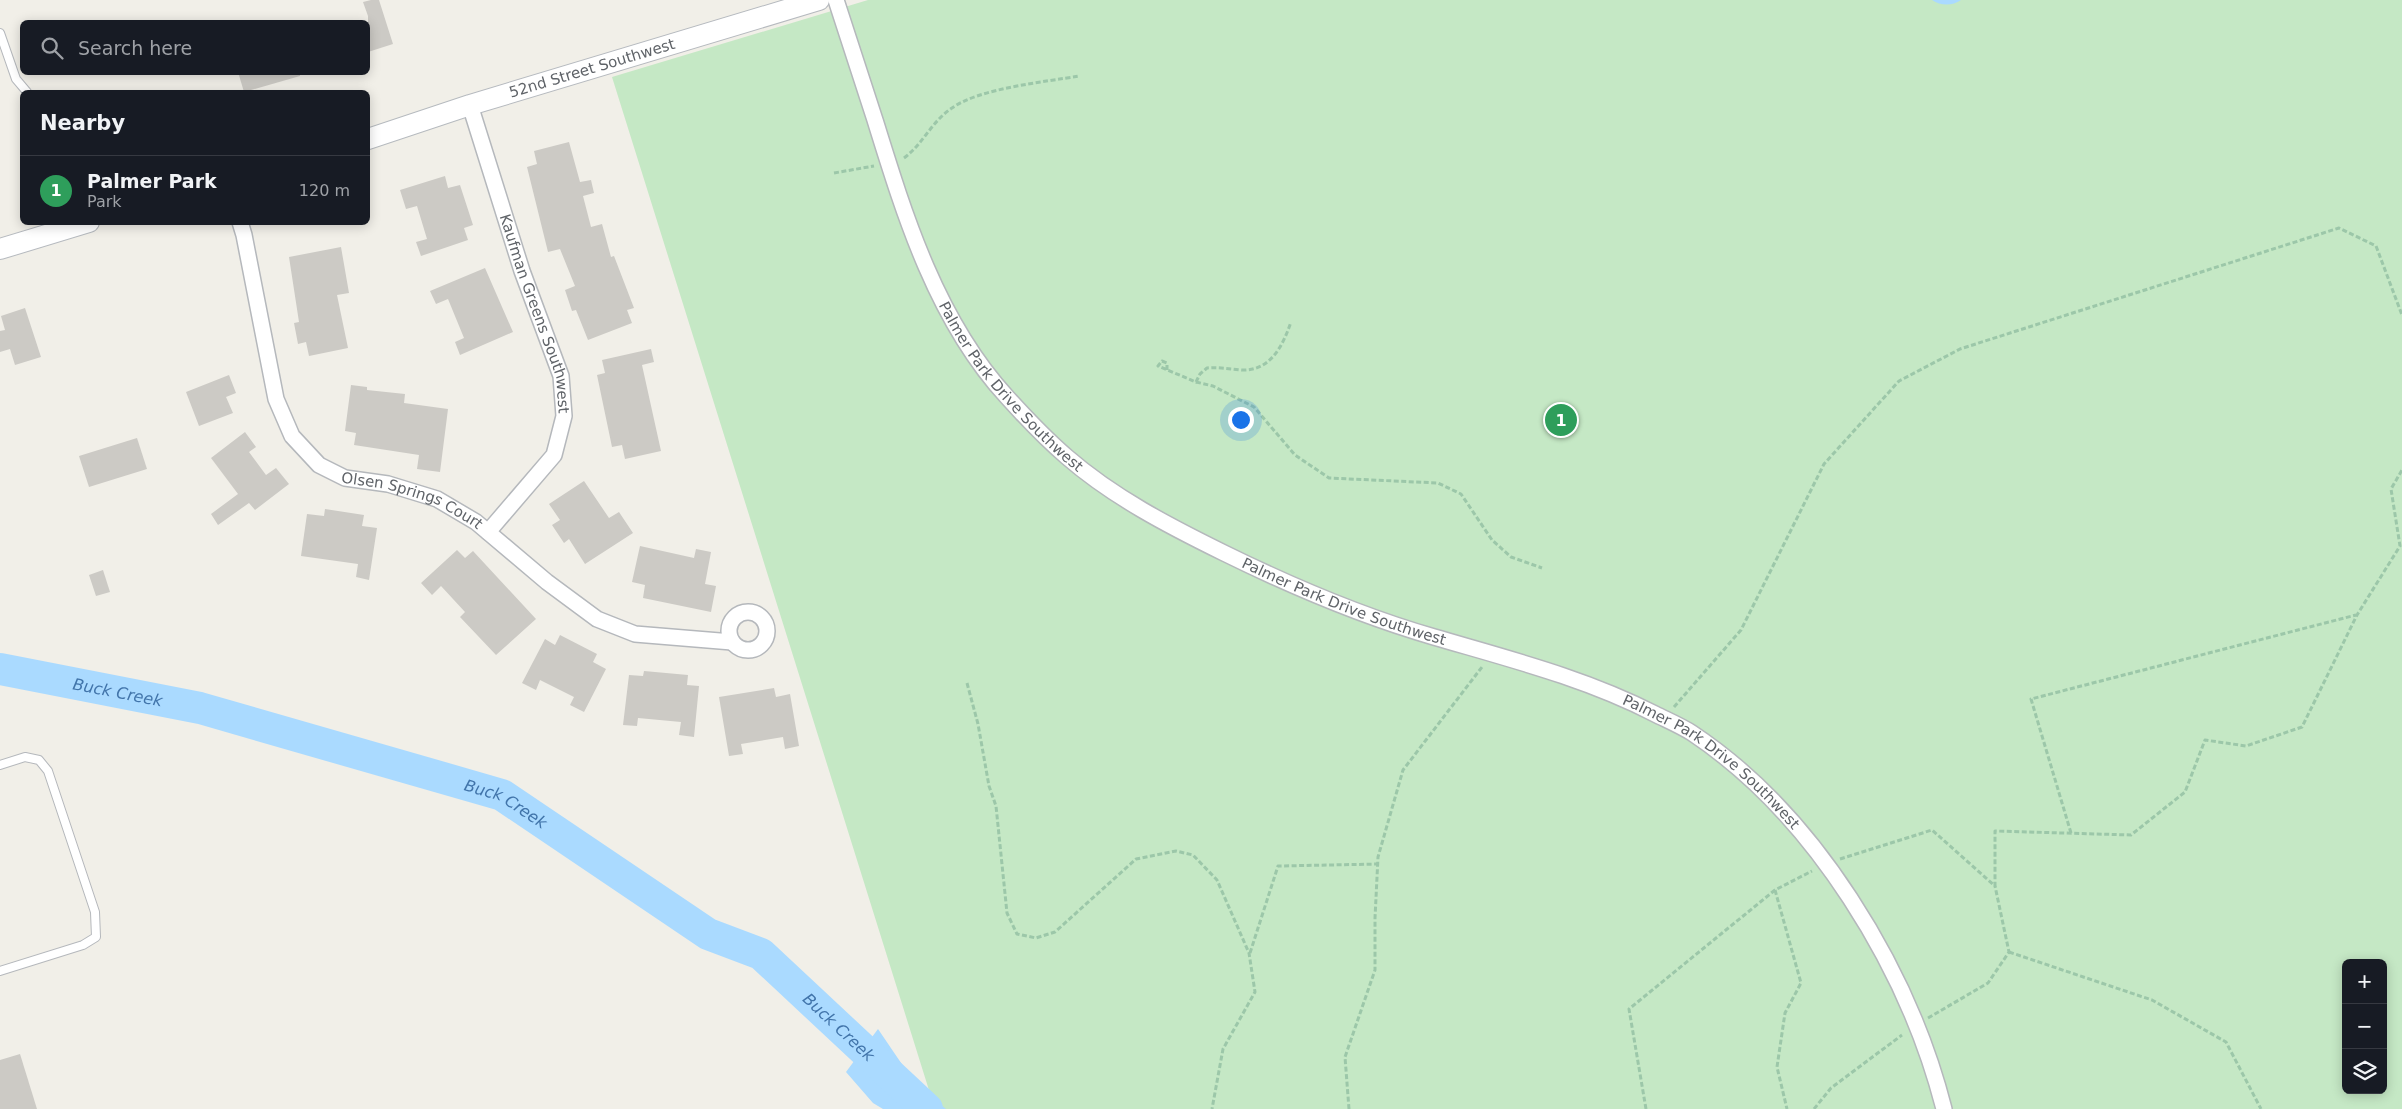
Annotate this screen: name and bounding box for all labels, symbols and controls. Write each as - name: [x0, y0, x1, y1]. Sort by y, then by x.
- search box: [20, 20, 370, 75]
- icon: search: [38, 34, 66, 62]
- street label: 52nd Street Southwest: [507, 35, 677, 102]
- text: Search here: [78, 37, 192, 59]
- text: Nearby: [40, 111, 125, 135]
- text: Palmer Park: [87, 170, 217, 192]
- text: 1: [50, 181, 62, 200]
- text: 120 m: [299, 181, 350, 200]
- text: Park: [87, 192, 122, 211]
- street label: Kaufman Greens Southwest: [496, 212, 573, 414]
- street label: Palmer Park Drive Southwest: [935, 299, 1087, 476]
- pin: 1: [1545, 401, 1577, 439]
- your location: [1228, 407, 1254, 433]
- street label: Olsen Springs Court: [340, 469, 487, 533]
- street label: Palmer Park Drive Southwest: [1239, 554, 1448, 649]
- water label: Buck Creek: [71, 674, 165, 710]
- street label: Palmer Park Drive Southwest: [1620, 691, 1804, 833]
- water label: Buck Creek: [462, 775, 551, 833]
- map controls: [2342, 959, 2387, 1094]
- button: +: [2342, 959, 2387, 1004]
- water label: Buck Creek: [799, 989, 879, 1065]
- button: −: [2342, 1004, 2387, 1049]
- button: layers: [2342, 1049, 2387, 1094]

